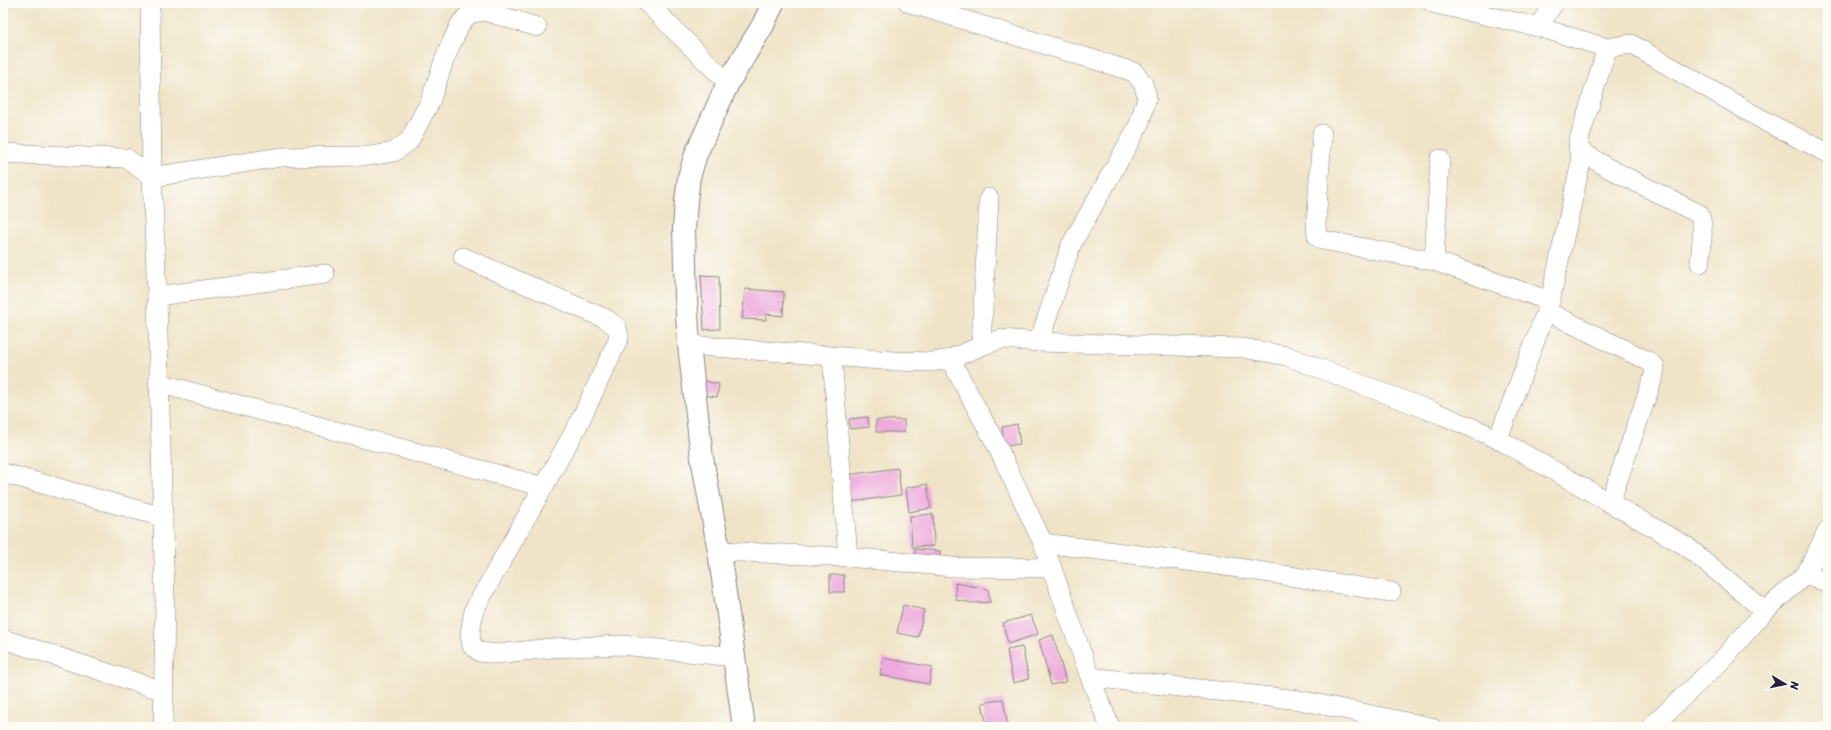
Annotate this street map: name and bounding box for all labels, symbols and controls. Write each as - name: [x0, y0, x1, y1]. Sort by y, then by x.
- north arrow: [1765, 664, 1805, 704]
- text: N: [1784, 679, 1805, 691]

